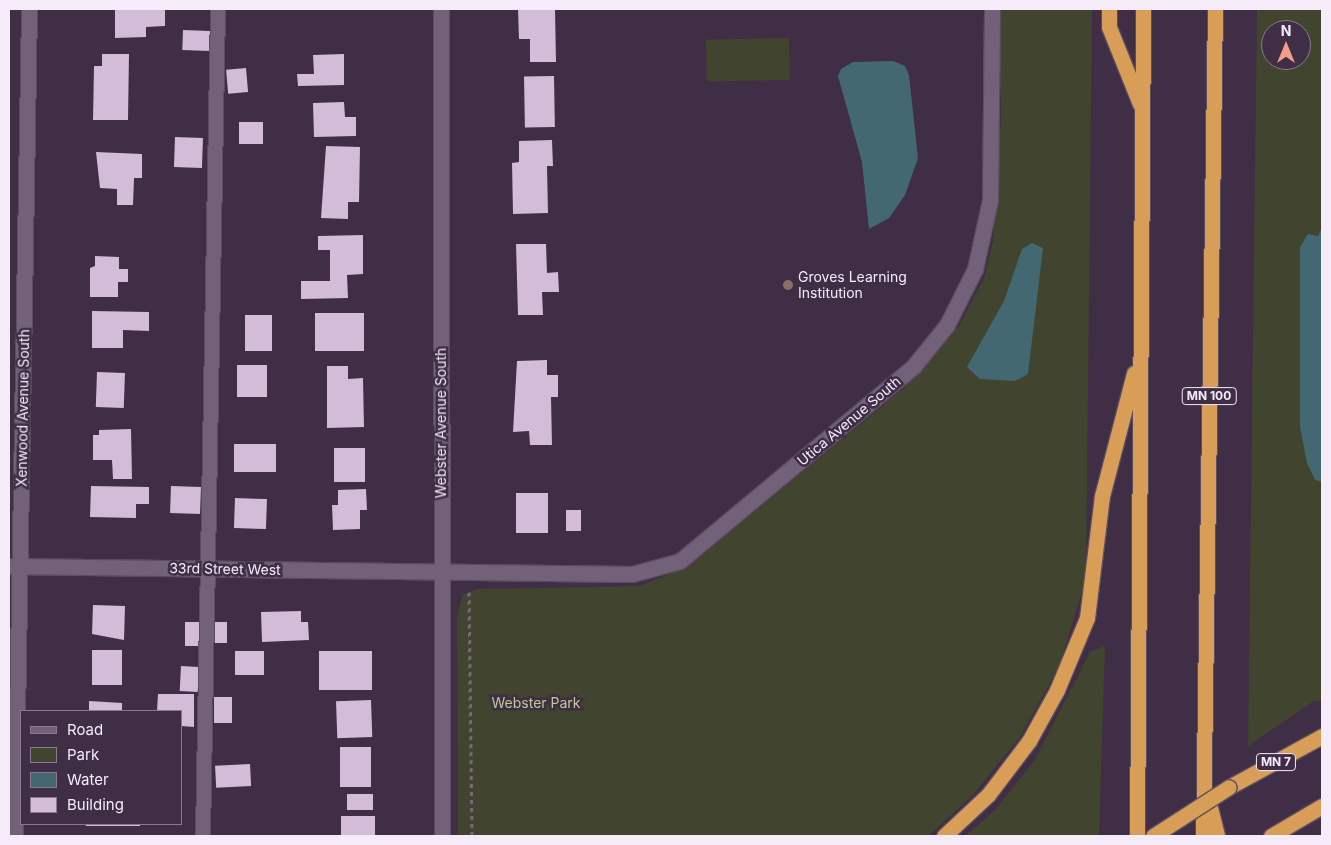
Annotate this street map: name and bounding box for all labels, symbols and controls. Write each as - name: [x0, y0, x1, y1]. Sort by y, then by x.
- north arrow: [1261, 20, 1311, 70]
- text: N: [1281, 22, 1291, 39]
- place label: Groves Learning Institution: [798, 269, 907, 302]
- marker: Groves Learning Institution: [782, 279, 794, 291]
- street label: Xenwood Avenue South: [13, 329, 33, 487]
- street label: Webster Avenue South: [433, 348, 449, 498]
- street label: Utica Avenue South: [794, 373, 904, 469]
- road number: MN 100: [1182, 386, 1236, 406]
- street label: 33rd Street West: [169, 560, 281, 578]
- park label: Webster Park: [492, 695, 580, 711]
- legend: [20, 710, 182, 825]
- text: Road: [67, 720, 103, 739]
- text: Park: [67, 745, 99, 764]
- road number: MN 7: [1255, 752, 1297, 772]
- text: Water: [67, 770, 109, 789]
- text: Building: [67, 795, 124, 814]

